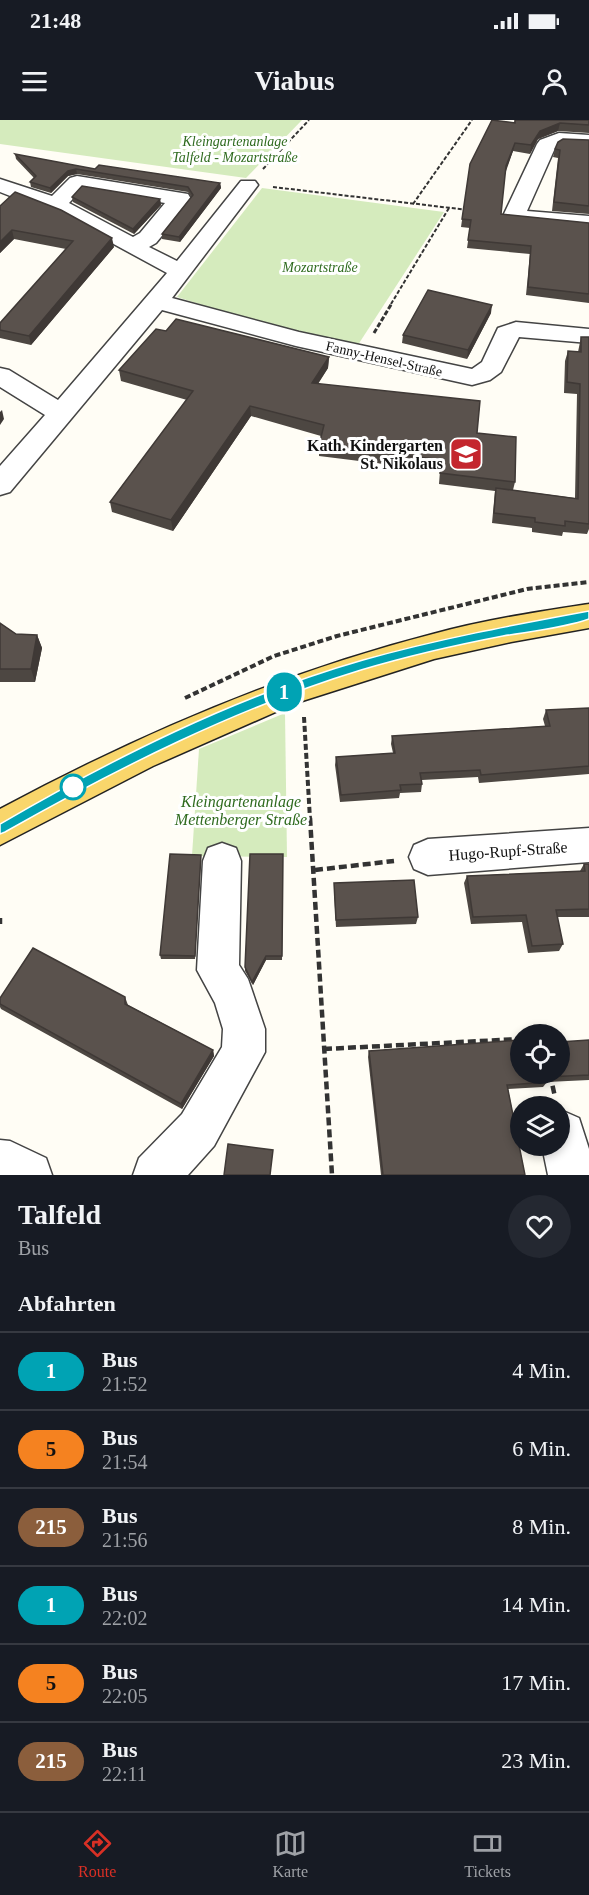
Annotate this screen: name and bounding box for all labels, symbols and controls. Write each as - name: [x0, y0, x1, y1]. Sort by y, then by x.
- text: 21:48: [30, 8, 81, 33]
- icon: menu: [18, 65, 51, 98]
- icon: person: [538, 65, 571, 98]
- text: Viabus: [254, 66, 335, 96]
- park label: Kleingartenanlage Talfeld - Mozartstraße: [172, 134, 298, 165]
- park label: Mozartstraße: [281, 260, 358, 275]
- street label: Fanny-Hensel-Straße: [324, 338, 444, 380]
- school or university icon: Kath. Kindergarten St. Nikolaus: [448, 436, 484, 472]
- place label: Kath. Kindergarten St. Nikolaus: [307, 437, 443, 472]
- line badge: 1: [264, 672, 304, 712]
- text: 1: [279, 680, 289, 704]
- unlabelled marker: [60, 774, 86, 800]
- park label: Kleingartenanlage Mettenberger Straße: [174, 793, 307, 829]
- street label: Hugo-Rupf-Straße: [448, 838, 568, 865]
- map controls: [510, 1024, 570, 1156]
- button: locate: [510, 1024, 570, 1084]
- button: layers: [510, 1096, 570, 1156]
- button: heart: [508, 1195, 571, 1258]
- text: Talfeld: [18, 1199, 101, 1230]
- text: Bus: [18, 1237, 49, 1259]
- text: Abfahrten: [18, 1291, 116, 1316]
- text: Bus: [102, 1347, 137, 1372]
- text: 4 Min.: [512, 1358, 571, 1383]
- text: 1: [46, 1359, 56, 1383]
- text: 21:52: [102, 1373, 148, 1395]
- text: Bus: [102, 1425, 137, 1450]
- text: 6 Min.: [512, 1436, 571, 1461]
- text: 5: [46, 1437, 56, 1461]
- text: 21:54: [102, 1451, 148, 1473]
- text: Bus: [102, 1503, 137, 1528]
- text: 8 Min.: [512, 1514, 571, 1539]
- text: 215: [35, 1515, 67, 1539]
- text: 21:56: [102, 1529, 148, 1551]
- text: Bus: [102, 1581, 137, 1606]
- text: 14 Min.: [501, 1592, 571, 1617]
- text: 1: [46, 1593, 56, 1617]
- text: 22:02: [102, 1607, 148, 1629]
- text: Bus: [102, 1659, 137, 1684]
- text: 17 Min.: [501, 1670, 571, 1695]
- text: 5: [46, 1671, 56, 1695]
- text: 22:05: [102, 1685, 148, 1707]
- text: Bus: [102, 1737, 137, 1762]
- text: 23 Min.: [501, 1748, 571, 1773]
- text: 215: [35, 1749, 67, 1773]
- text: 22:11: [102, 1763, 147, 1785]
- tab: Route: [78, 1827, 116, 1881]
- tab: Karte: [273, 1827, 308, 1881]
- tab: Tickets: [464, 1827, 511, 1881]

